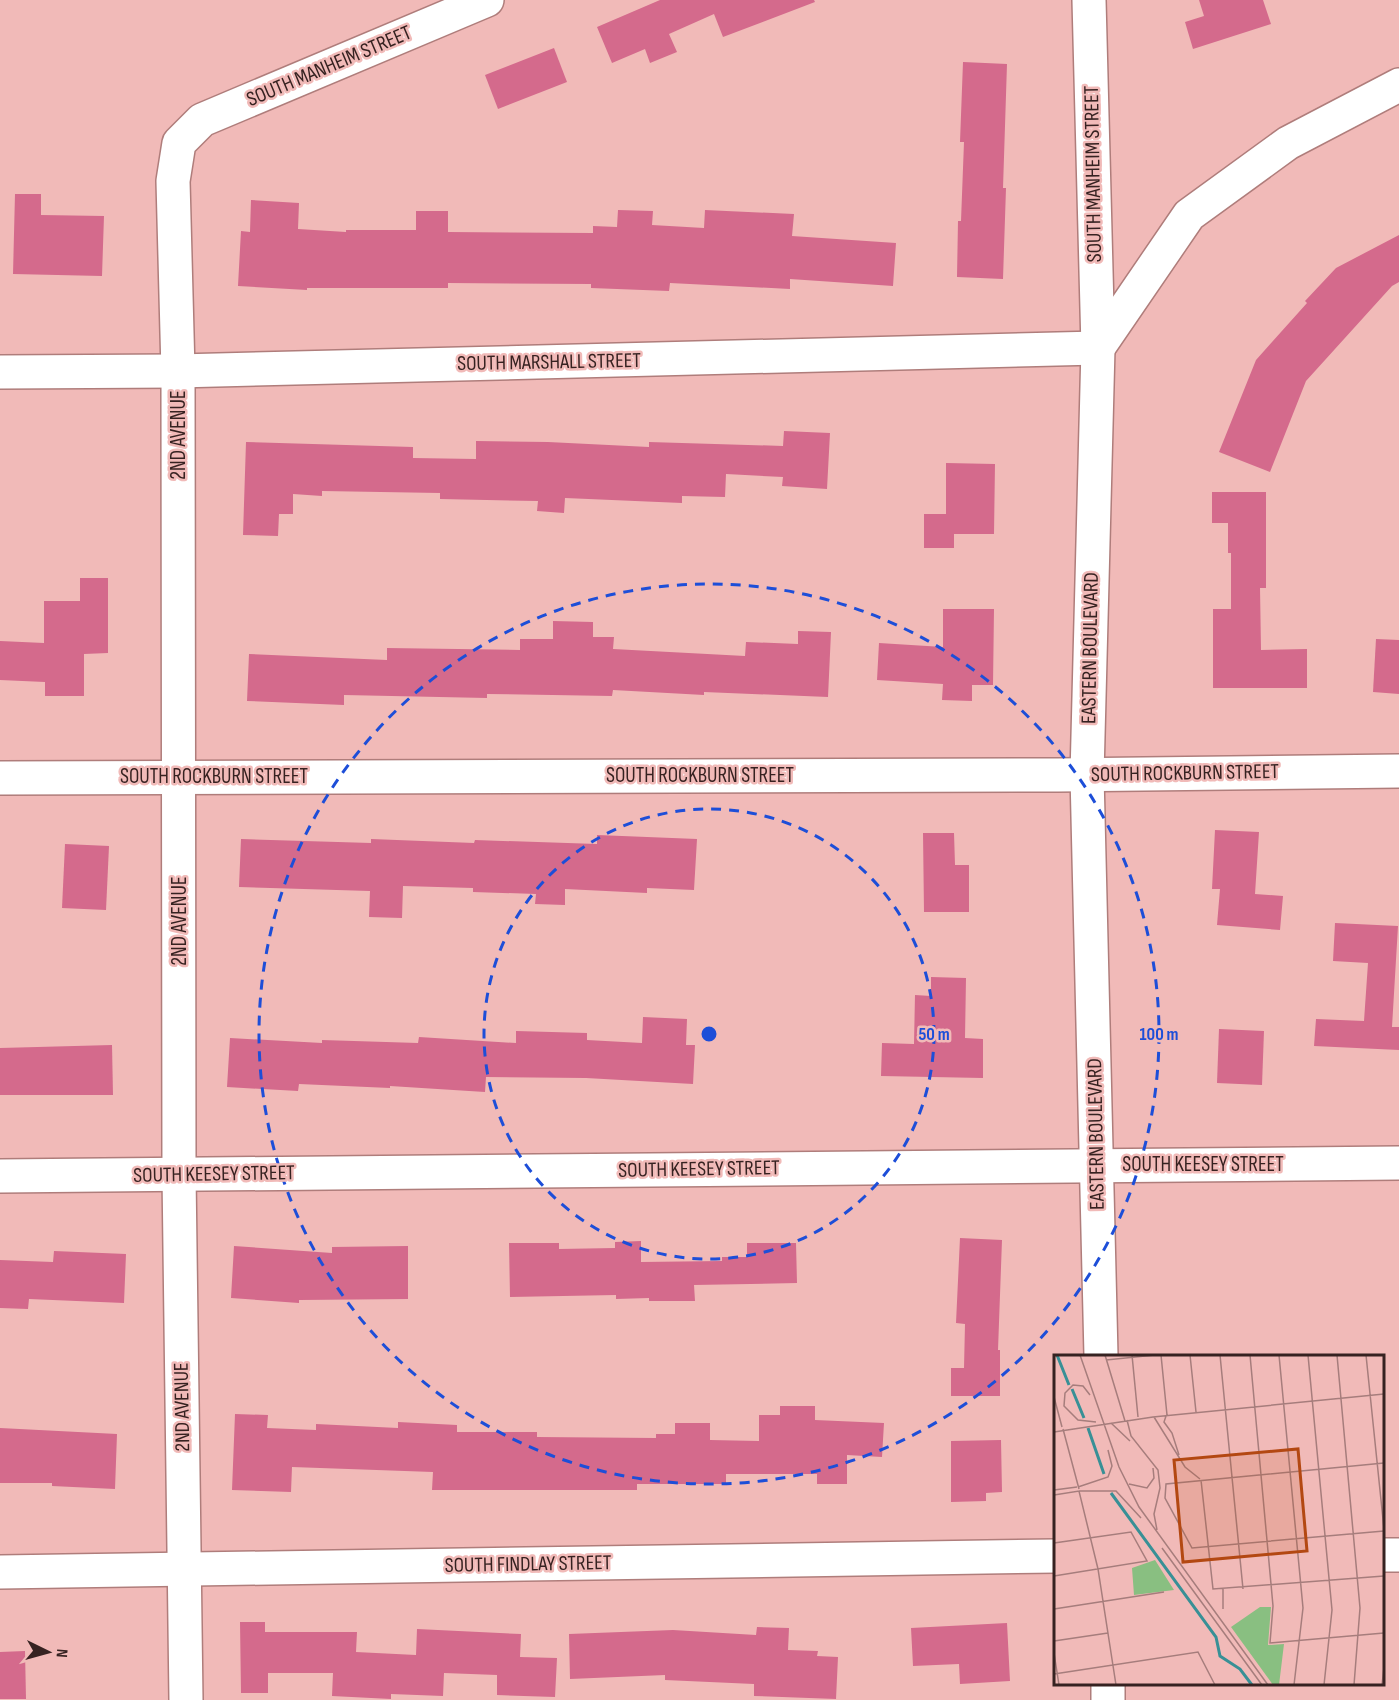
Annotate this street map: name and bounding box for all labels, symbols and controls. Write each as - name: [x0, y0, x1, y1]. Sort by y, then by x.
- street label: SOUTH MANHEIM STREET: [243, 20, 416, 112]
- street label: SOUTH MANHEIM STREET: [1079, 85, 1107, 263]
- street label: SOUTH MARSHALL STREET: [457, 348, 642, 376]
- street label: 2ND AVENUE: [166, 390, 191, 480]
- street label: EASTERN BOULEVARD: [1076, 572, 1104, 724]
- street label: SOUTH ROCKBURN STREET: [1091, 759, 1280, 787]
- street label: SOUTH ROCKBURN STREET: [606, 763, 795, 788]
- street label: SOUTH ROCKBURN STREET: [120, 764, 309, 789]
- street label: 2ND AVENUE: [167, 876, 192, 966]
- centre of rings: [699, 1024, 719, 1044]
- text: 50 m: [918, 1024, 950, 1045]
- text: 100 m: [1140, 1024, 1179, 1045]
- street label: EASTERN BOULEVARD: [1082, 1058, 1110, 1210]
- street label: SOUTH KEESEY STREET: [1122, 1152, 1284, 1177]
- street label: SOUTH KEESEY STREET: [618, 1155, 780, 1183]
- street label: SOUTH KEESEY STREET: [133, 1160, 295, 1188]
- inset map: [1054, 1355, 1384, 1685]
- street label: 2ND AVENUE: [169, 1362, 195, 1452]
- street label: SOUTH FINDLAY STREET: [444, 1550, 612, 1578]
- north arrow: [18, 1622, 78, 1682]
- text: N: [52, 1648, 71, 1658]

